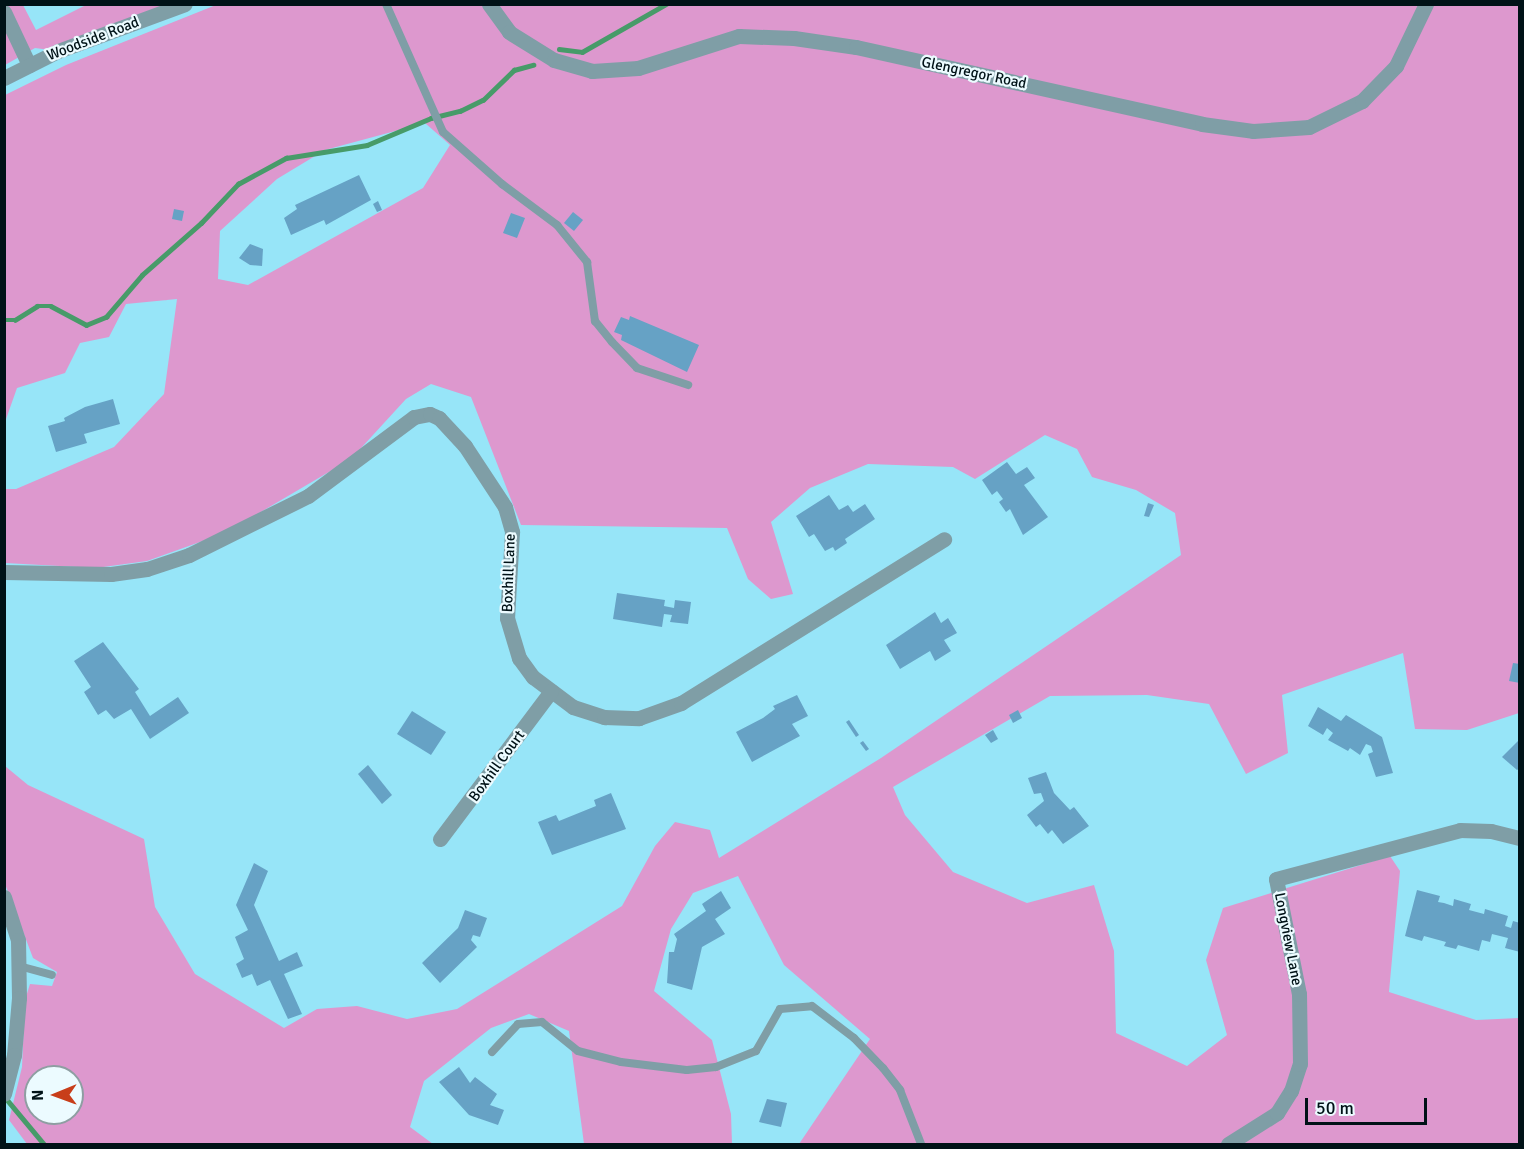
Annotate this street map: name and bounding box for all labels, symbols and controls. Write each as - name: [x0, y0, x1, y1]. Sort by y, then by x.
- street label: Woodside Road: [44, 13, 142, 65]
- street label: Glengregor Road: [920, 53, 1028, 93]
- street label: Boxhill Lane: [499, 533, 519, 613]
- street label: Boxhill Court: [465, 727, 529, 805]
- street label: Longview Lane: [1270, 891, 1306, 987]
- north arrow: [24, 1065, 84, 1125]
- scale bar: [1308, 1086, 1430, 1124]
- text: N: [28, 1090, 48, 1101]
- text: 50 m: [1316, 1097, 1354, 1119]

